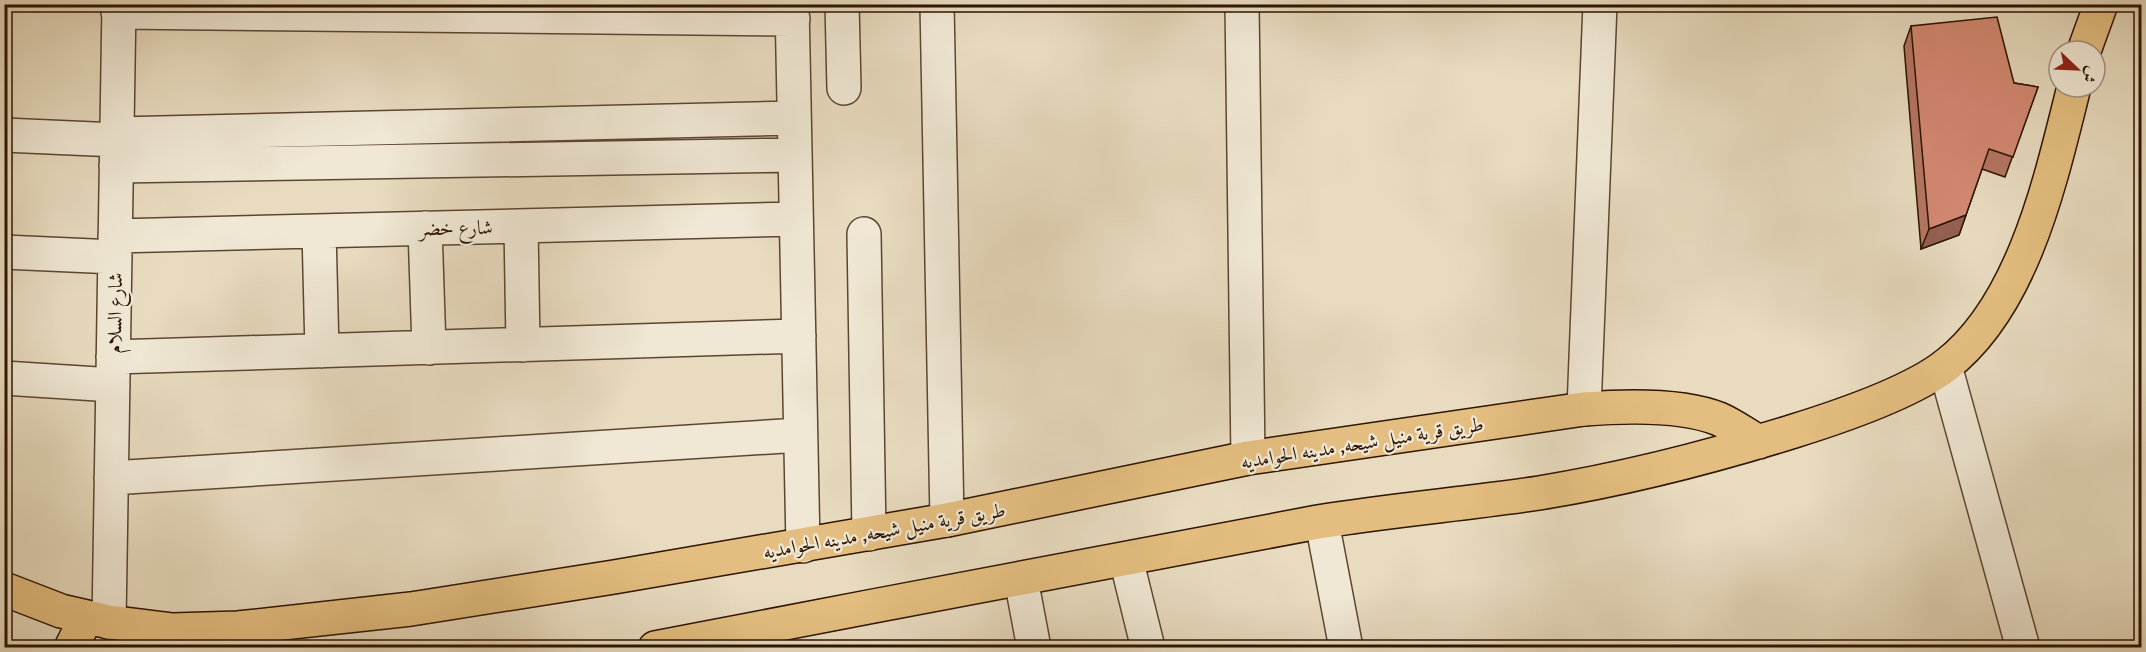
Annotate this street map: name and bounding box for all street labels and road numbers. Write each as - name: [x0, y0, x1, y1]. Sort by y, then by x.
- street label: شارع خضر: [417, 212, 493, 246]
- street label: شارع السلام: [99, 272, 133, 354]
- street label: طريق قرية منيل شيحه, مدينه الحوامديه: [1238, 408, 1486, 477]
- street label: طريق قرية منيل شيحه, مدينه الحوامديه: [760, 494, 1008, 567]

